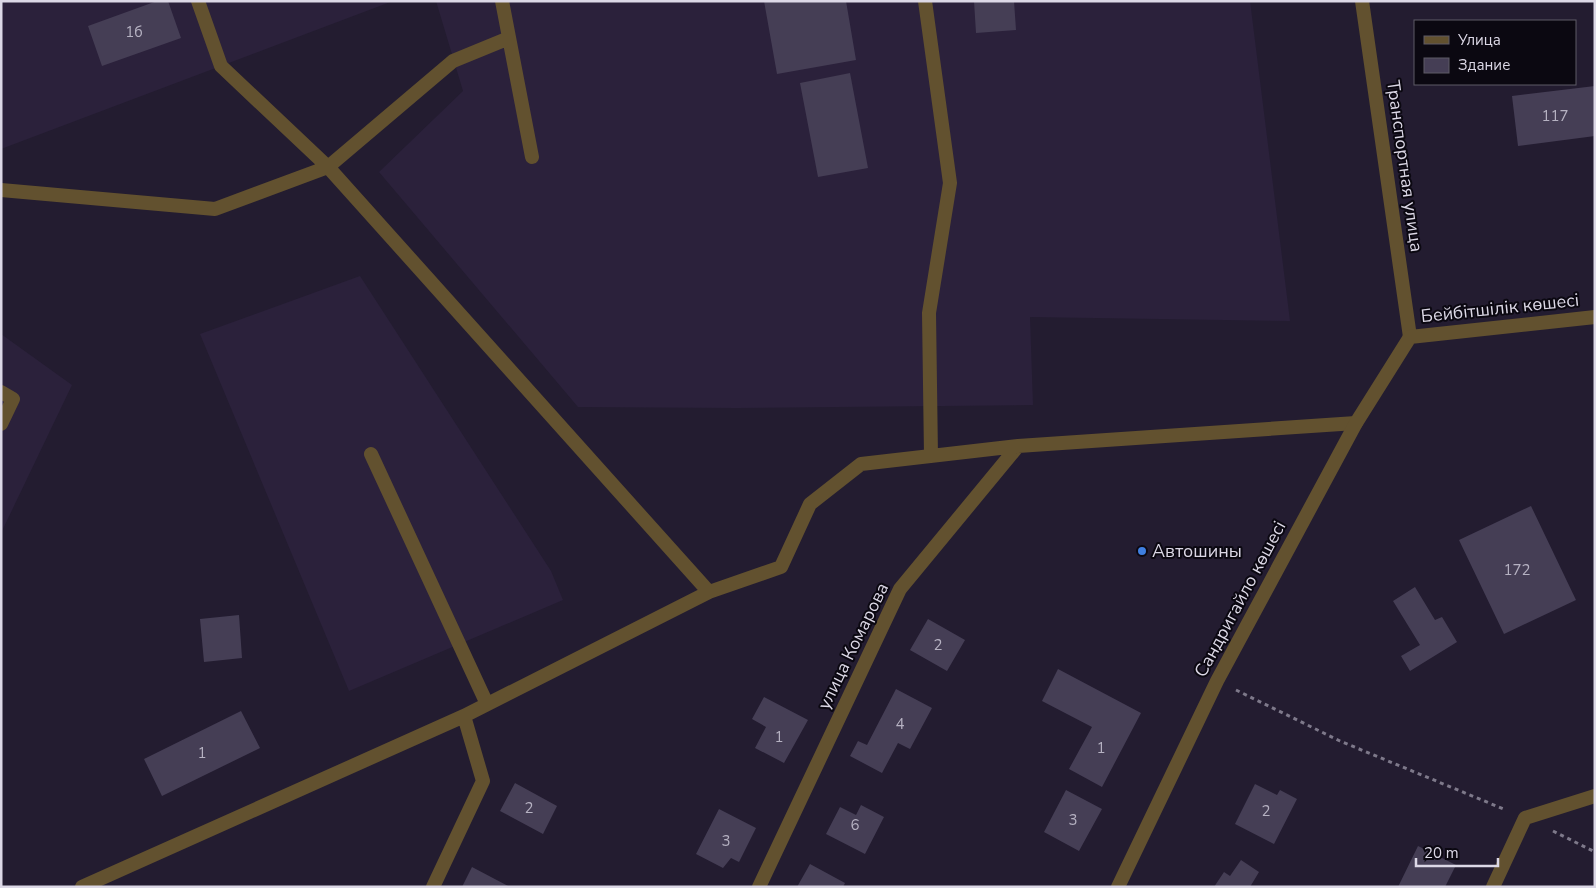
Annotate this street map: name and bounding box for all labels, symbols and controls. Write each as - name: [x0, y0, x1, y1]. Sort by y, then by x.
- legend: [1414, 20, 1576, 85]
- house number: 1б: [125, 22, 143, 42]
- text: Улица: [1457, 30, 1501, 50]
- text: Здание: [1458, 55, 1510, 75]
- street label: Транспортная улица: [1381, 79, 1429, 253]
- house number: 117: [1541, 106, 1569, 126]
- street label: Бейбітшілік көшесі: [1420, 288, 1580, 328]
- street label: Сандригайло көшесі: [1189, 517, 1291, 681]
- place label: Автошины: [1152, 539, 1242, 563]
- marker: Автошины: [1136, 545, 1148, 557]
- house number: 172: [1503, 560, 1531, 580]
- street label: улица Комарова: [812, 579, 894, 713]
- house number: 2: [933, 635, 943, 655]
- house number: 4: [895, 714, 905, 734]
- house number: 1: [774, 727, 784, 747]
- house number: 1: [1096, 738, 1106, 758]
- house number: 1: [197, 743, 207, 763]
- house number: 2: [524, 798, 534, 818]
- house number: 2: [1261, 801, 1271, 821]
- house number: 3: [1068, 810, 1078, 830]
- house number: 6: [850, 815, 860, 835]
- house number: 3: [721, 831, 731, 851]
- scale bar: [1416, 836, 1498, 868]
- text: 20 m: [1424, 843, 1459, 863]

